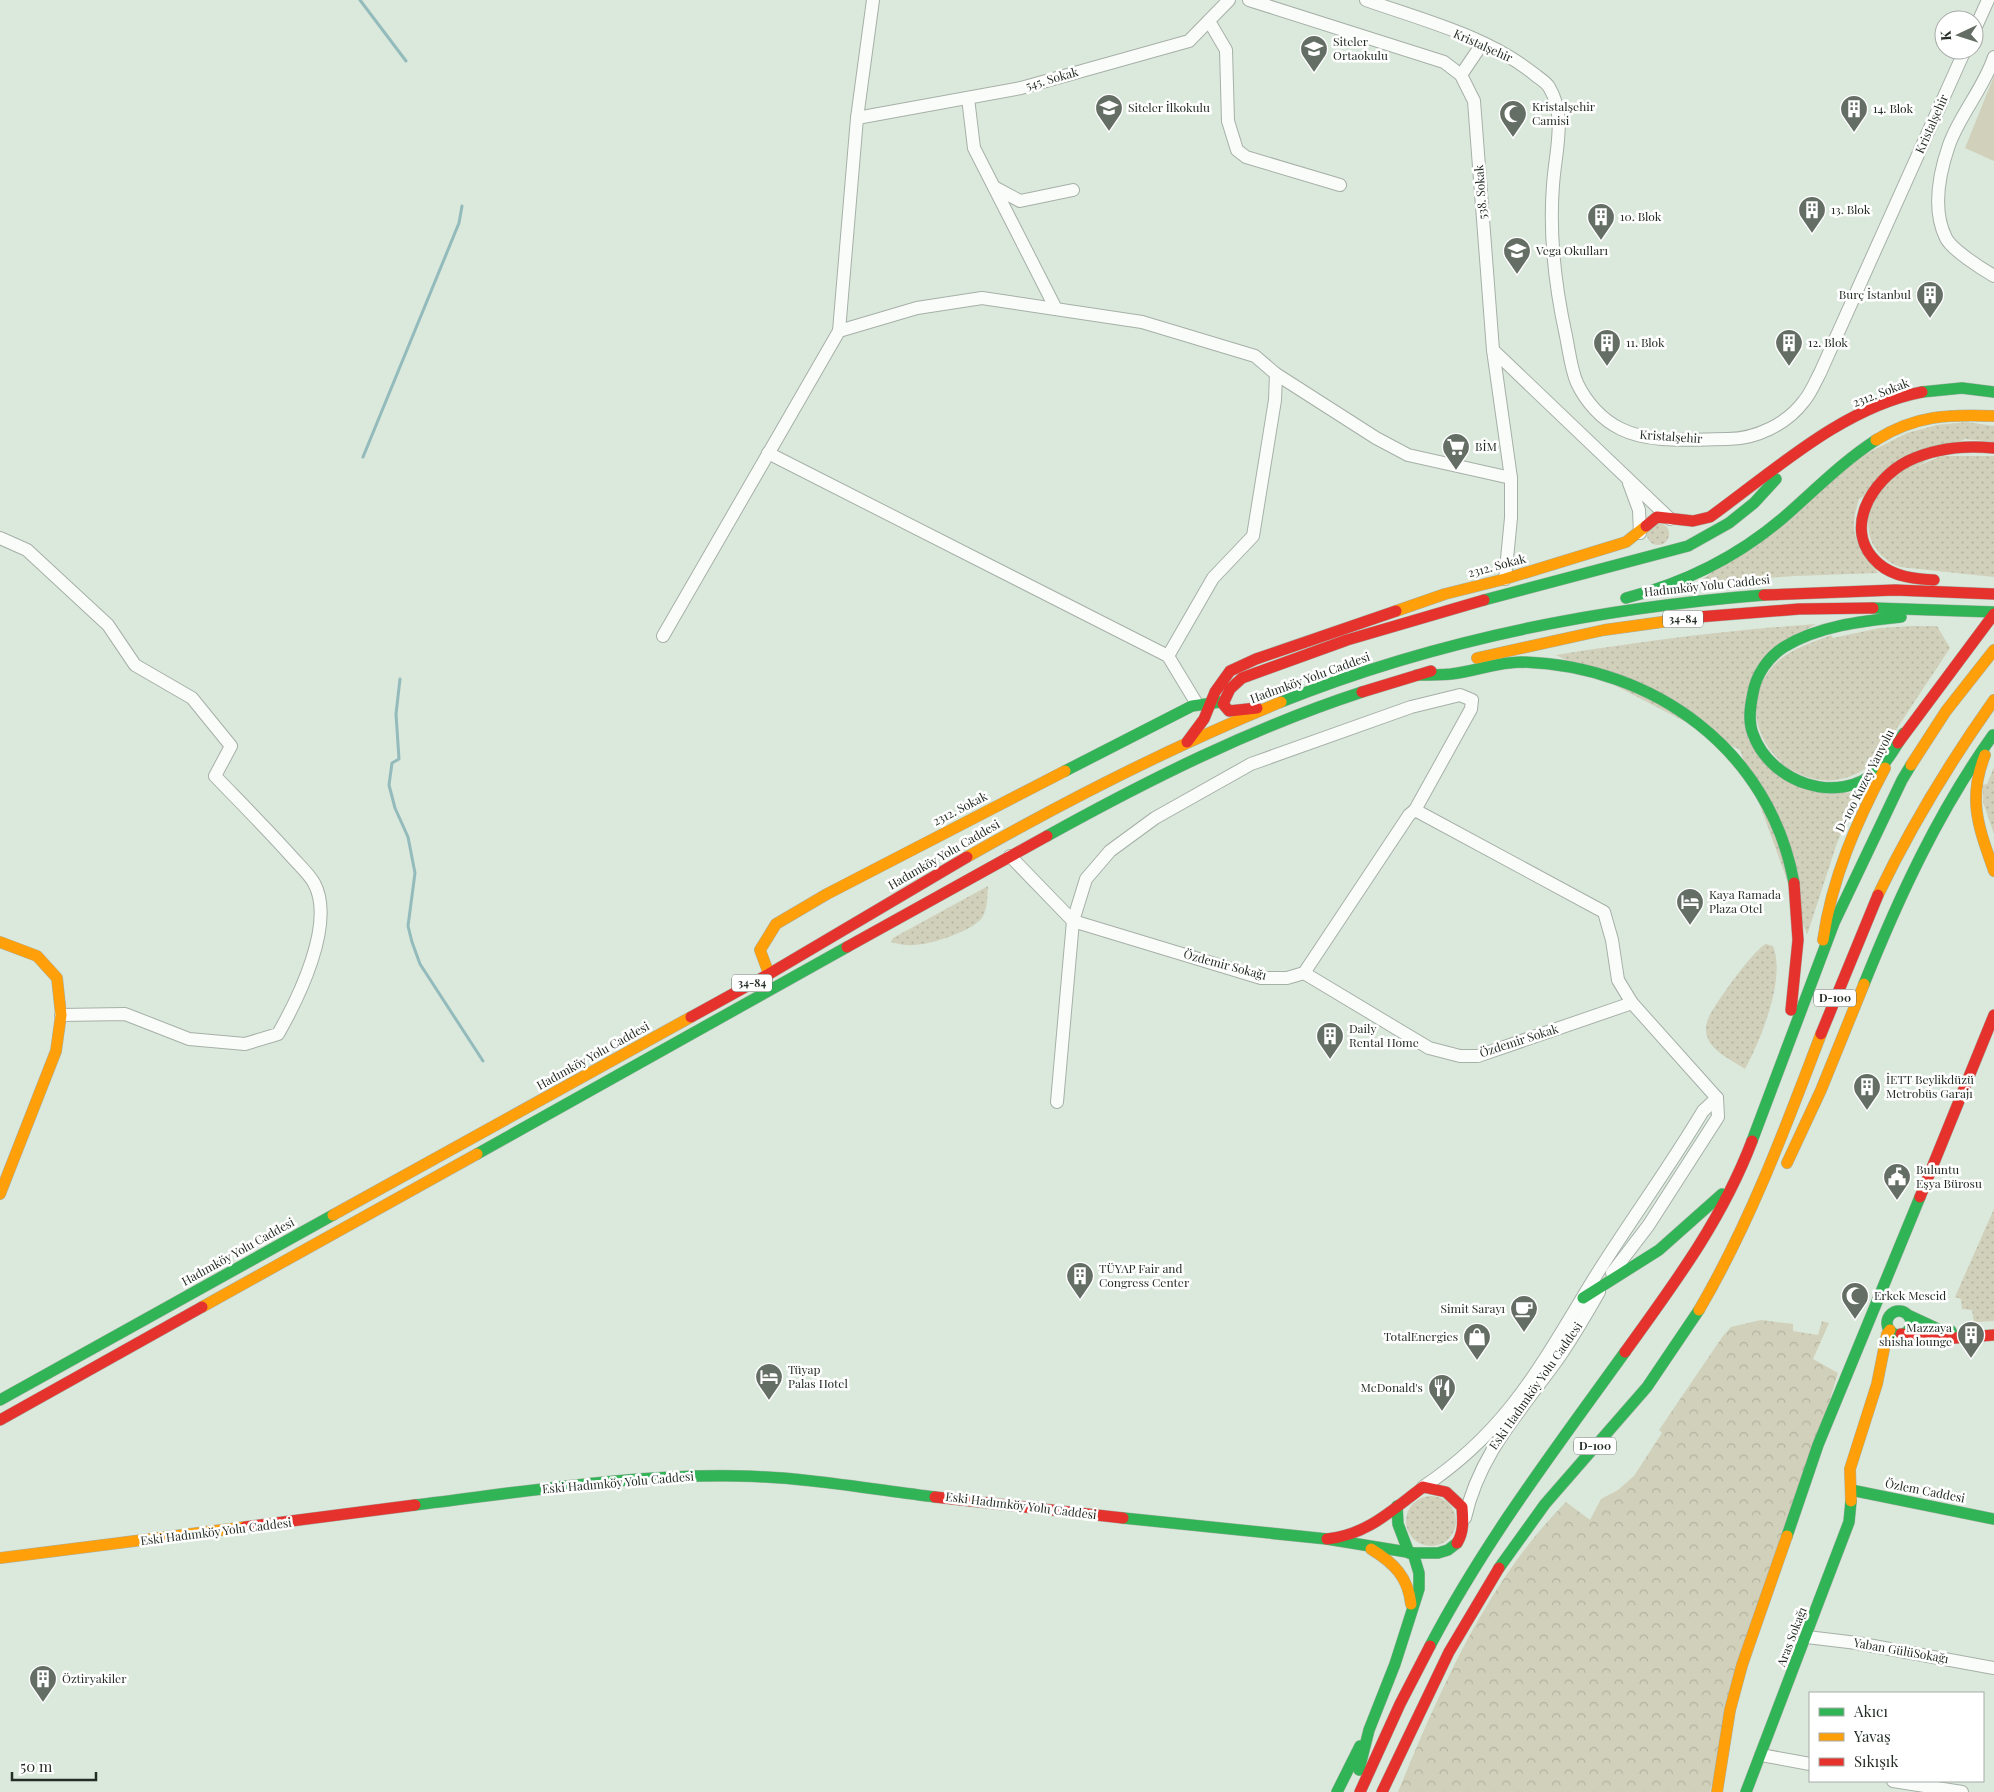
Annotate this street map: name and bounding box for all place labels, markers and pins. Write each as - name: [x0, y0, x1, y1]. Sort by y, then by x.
- place label: Siteler Ortaokulu: [1333, 33, 1388, 63]
- school or university icon: Siteler Ortaokulu: [1299, 34, 1329, 73]
- school or university icon: Siteler İlkokulu: [1094, 93, 1124, 132]
- building icon: 14. Blok: [1839, 94, 1869, 133]
- place label: Kristalşehir Camisi: [1532, 98, 1596, 128]
- place label: Siteler İlkokulu: [1128, 99, 1210, 115]
- mosque icon: Kristalşehir Camisi: [1498, 99, 1528, 138]
- place label: 14. Blok: [1873, 100, 1914, 116]
- building icon: 13. Blok: [1797, 195, 1827, 234]
- place label: 13. Blok: [1831, 201, 1871, 217]
- building icon: 10. Blok: [1586, 202, 1616, 241]
- place label: 10. Blok: [1620, 208, 1662, 224]
- school or university icon: Vega Okulları: [1502, 236, 1532, 275]
- place label: Vega Okulları: [1535, 242, 1608, 258]
- building icon: Burç İstanbul: [1915, 280, 1945, 319]
- place label: Burç İstanbul: [1839, 286, 1912, 302]
- building icon: 11. Blok: [1592, 328, 1622, 367]
- building icon: 12. Blok: [1774, 328, 1804, 367]
- place label: 11. Blok: [1626, 334, 1665, 350]
- place label: 12. Blok: [1808, 334, 1848, 350]
- supermarket icon: BİM: [1441, 432, 1471, 471]
- place label: BİM: [1475, 438, 1497, 454]
- place label: Kaya Ramada Plaza Otel: [1709, 886, 1781, 916]
- hotel icon: Kaya Ramada Plaza Otel: [1675, 887, 1705, 926]
- place label: Daily Rental Home: [1349, 1020, 1419, 1050]
- building icon: Daily Rental Home: [1315, 1021, 1345, 1060]
- place label: İETT Beylikdüzü Metrobüs Garajı: [1886, 1071, 1974, 1101]
- building icon: İETT Beylikdüzü Metrobüs Garajı: [1852, 1072, 1882, 1111]
- place label: Buluntu Eşya Bürosu: [1916, 1161, 1982, 1191]
- public building icon: Buluntu Eşya Bürosu: [1882, 1162, 1912, 1201]
- place label: TÜYAP Fair and Congress Center: [1099, 1260, 1190, 1290]
- building icon: TÜYAP Fair and Congress Center: [1065, 1261, 1095, 1300]
- mosque icon: Erkek Mescid: [1840, 1281, 1870, 1320]
- place label: Erkek Mescid: [1874, 1287, 1946, 1303]
- cafe icon: Simit Sarayı: [1509, 1294, 1539, 1333]
- place label: Simit Sarayı: [1441, 1300, 1505, 1316]
- place label: Мazzaya shisha lounge: [1879, 1319, 1952, 1349]
- building icon: Мazzaya shisha lounge: [1956, 1320, 1986, 1359]
- shop icon: TotalEnergies: [1462, 1322, 1492, 1361]
- place label: TotalEnergies: [1384, 1328, 1458, 1344]
- place label: Tüyap Palas Hotel: [788, 1361, 848, 1391]
- hotel icon: Tüyap Palas Hotel: [754, 1362, 784, 1401]
- restaurant icon: McDonald's: [1427, 1373, 1457, 1412]
- place label: McDonald's: [1361, 1379, 1423, 1395]
- building icon: Öztiryakiler: [28, 1664, 58, 1703]
- place label: Öztiryakiler: [62, 1670, 127, 1686]

